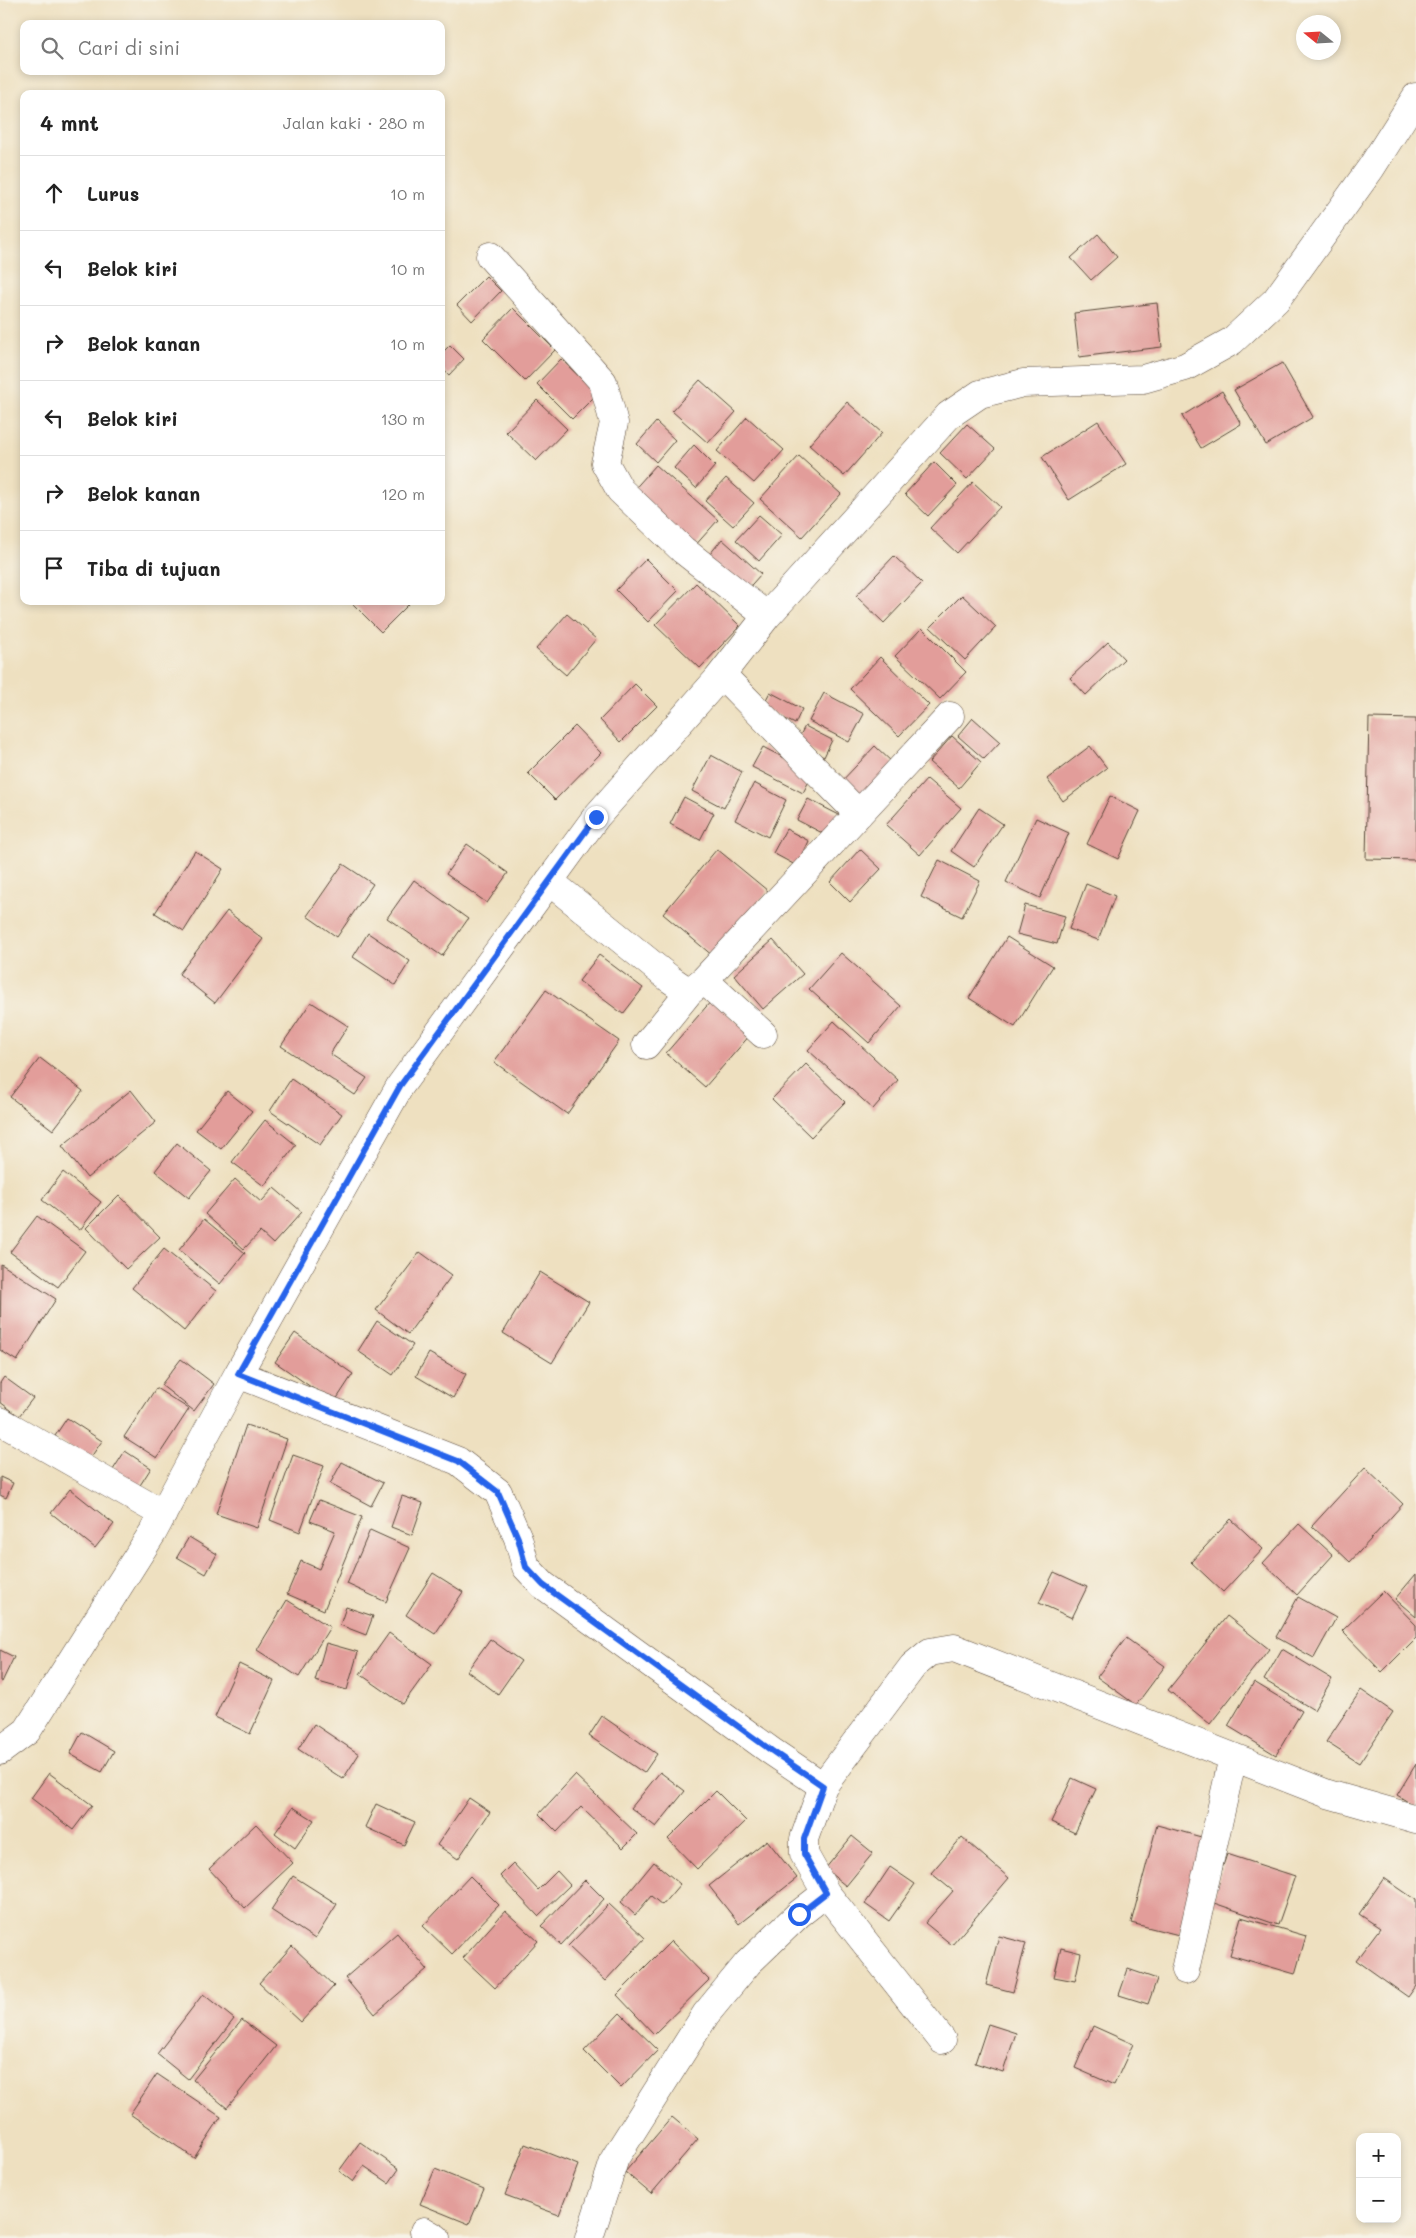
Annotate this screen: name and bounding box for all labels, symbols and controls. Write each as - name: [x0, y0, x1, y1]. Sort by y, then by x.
- north arrow: [1296, 15, 1341, 60]
- search box: [20, 20, 445, 75]
- icon: search: [38, 34, 66, 62]
- text: Cari di sini: [78, 35, 180, 60]
- text: 4 mnt: [40, 109, 99, 136]
- text: Jalan kaki · 280 m: [283, 112, 425, 133]
- icon: ahead: [40, 179, 68, 207]
- text: Lurus: [87, 181, 139, 206]
- text: 10 m: [390, 183, 425, 204]
- icon: left: [40, 254, 68, 282]
- text: Belok kiri: [87, 256, 178, 281]
- text: 10 m: [390, 258, 425, 279]
- icon: right: [40, 329, 68, 357]
- text: Belok kanan: [87, 331, 200, 356]
- text: 10 m: [390, 333, 425, 354]
- icon: left: [40, 404, 68, 432]
- text: Belok kiri: [87, 406, 178, 431]
- text: 130 m: [381, 408, 425, 429]
- icon: right: [40, 479, 68, 507]
- text: Belok kanan: [87, 481, 200, 506]
- text: 120 m: [381, 483, 425, 504]
- icon: arrive: [40, 554, 68, 582]
- text: Tiba di tujuan: [87, 556, 220, 581]
- route end: [585, 806, 608, 829]
- route start: [788, 1903, 811, 1926]
- map controls: [1356, 2133, 1401, 2223]
- button: +: [1356, 2133, 1401, 2178]
- button: −: [1356, 2178, 1401, 2223]

